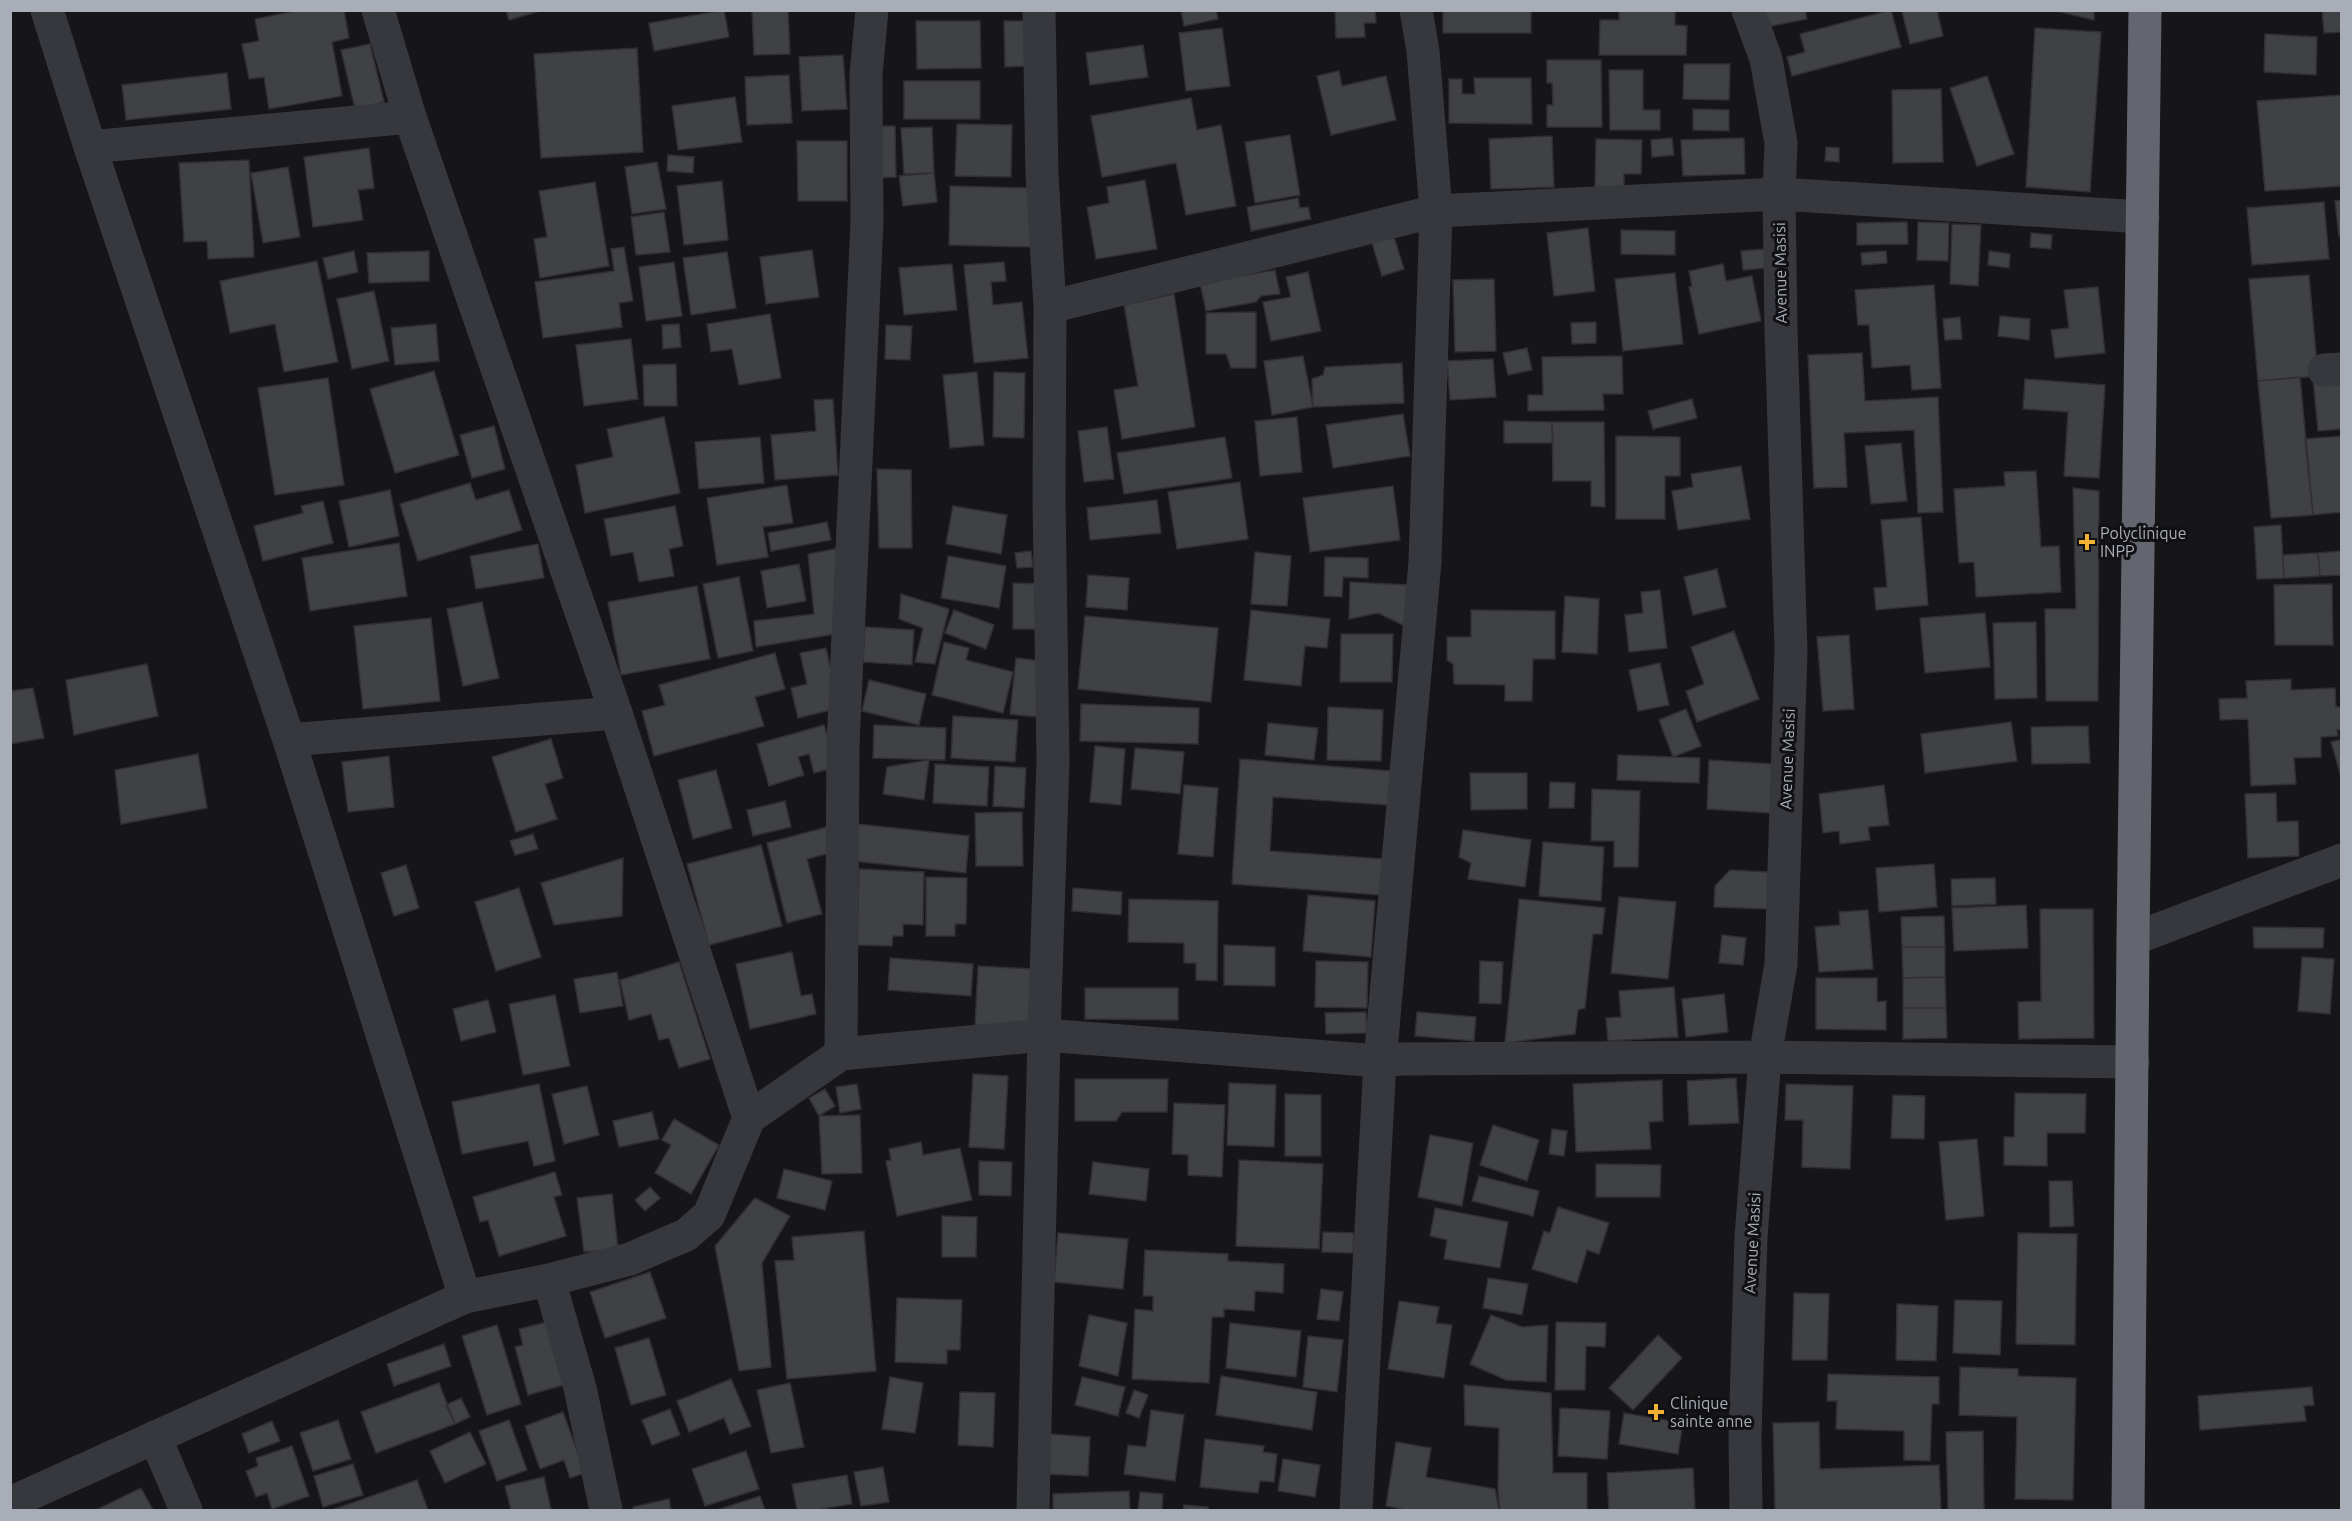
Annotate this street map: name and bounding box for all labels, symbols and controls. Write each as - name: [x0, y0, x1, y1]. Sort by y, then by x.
- street label: Avenue Masisi: [1770, 222, 1790, 324]
- place label: Polyclinique INPP: [2100, 524, 2186, 560]
- marker: Polyclinique INPP: [2078, 533, 2096, 551]
- street label: Avenue Masisi: [1776, 708, 1798, 810]
- street label: Avenue Masisi: [1740, 1192, 1764, 1294]
- place label: Clinique sainte anne: [1670, 1394, 1752, 1430]
- marker: Clinique sainte anne: [1647, 1403, 1665, 1421]

